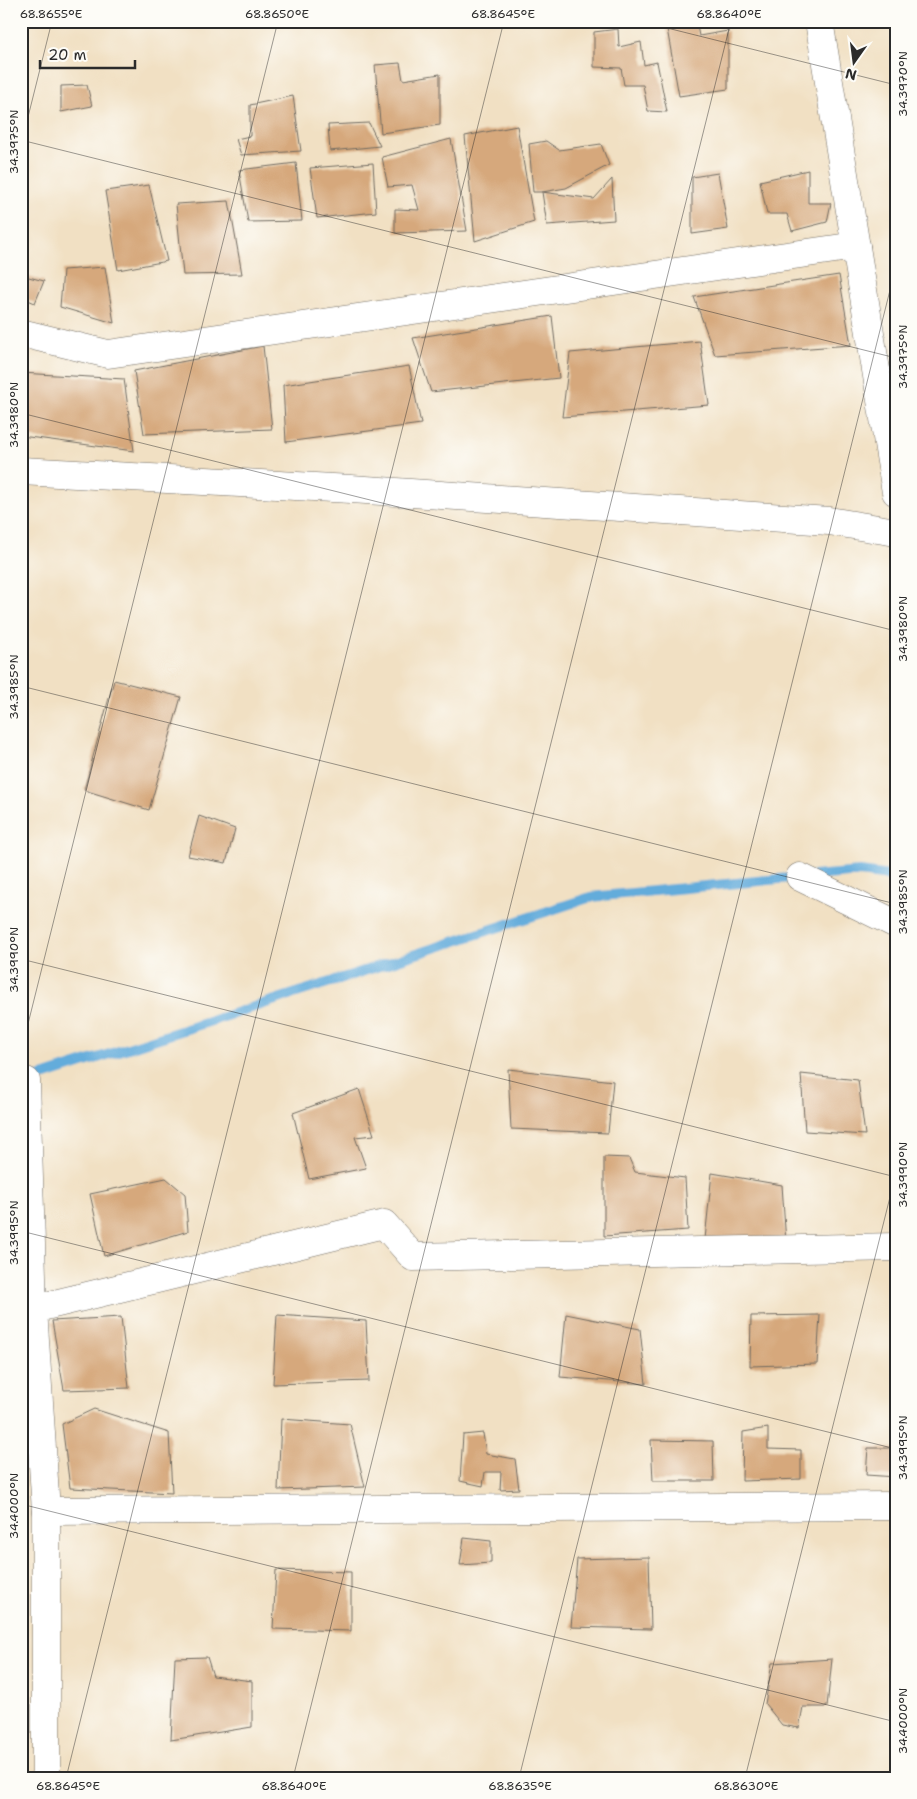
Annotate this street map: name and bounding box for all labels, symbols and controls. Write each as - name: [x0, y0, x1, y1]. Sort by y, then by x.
- text: 68.8655°E: [20, 6, 82, 22]
- text: 68.8650°E: [245, 6, 309, 22]
- text: 68.8645°E: [471, 6, 535, 22]
- text: 68.8640°E: [696, 6, 762, 22]
- scale bar: [40, 38, 135, 70]
- north arrow: [830, 38, 880, 88]
- text: 20 m: [48, 45, 87, 65]
- text: 34.3970°N: [895, 51, 911, 117]
- text: N: [843, 65, 858, 85]
- text: 34.3975°N: [6, 110, 22, 174]
- text: 34.3975°N: [895, 325, 911, 389]
- text: 34.3980°N: [6, 382, 22, 448]
- text: 34.3980°N: [895, 596, 911, 662]
- text: 34.3985°N: [6, 654, 22, 720]
- text: 34.3985°N: [895, 869, 911, 935]
- text: 34.3990°N: [6, 927, 22, 993]
- text: 34.3990°N: [895, 1142, 911, 1208]
- text: 34.3995°N: [6, 1200, 22, 1266]
- text: 34.3995°N: [895, 1415, 911, 1481]
- text: 34.4000°N: [6, 1473, 22, 1539]
- text: 34.4000°N: [895, 1688, 911, 1754]
- text: 68.8645°E: [36, 1778, 100, 1794]
- text: 68.8640°E: [261, 1778, 327, 1794]
- text: 68.8635°E: [488, 1778, 552, 1794]
- text: 68.8630°E: [714, 1778, 778, 1794]

